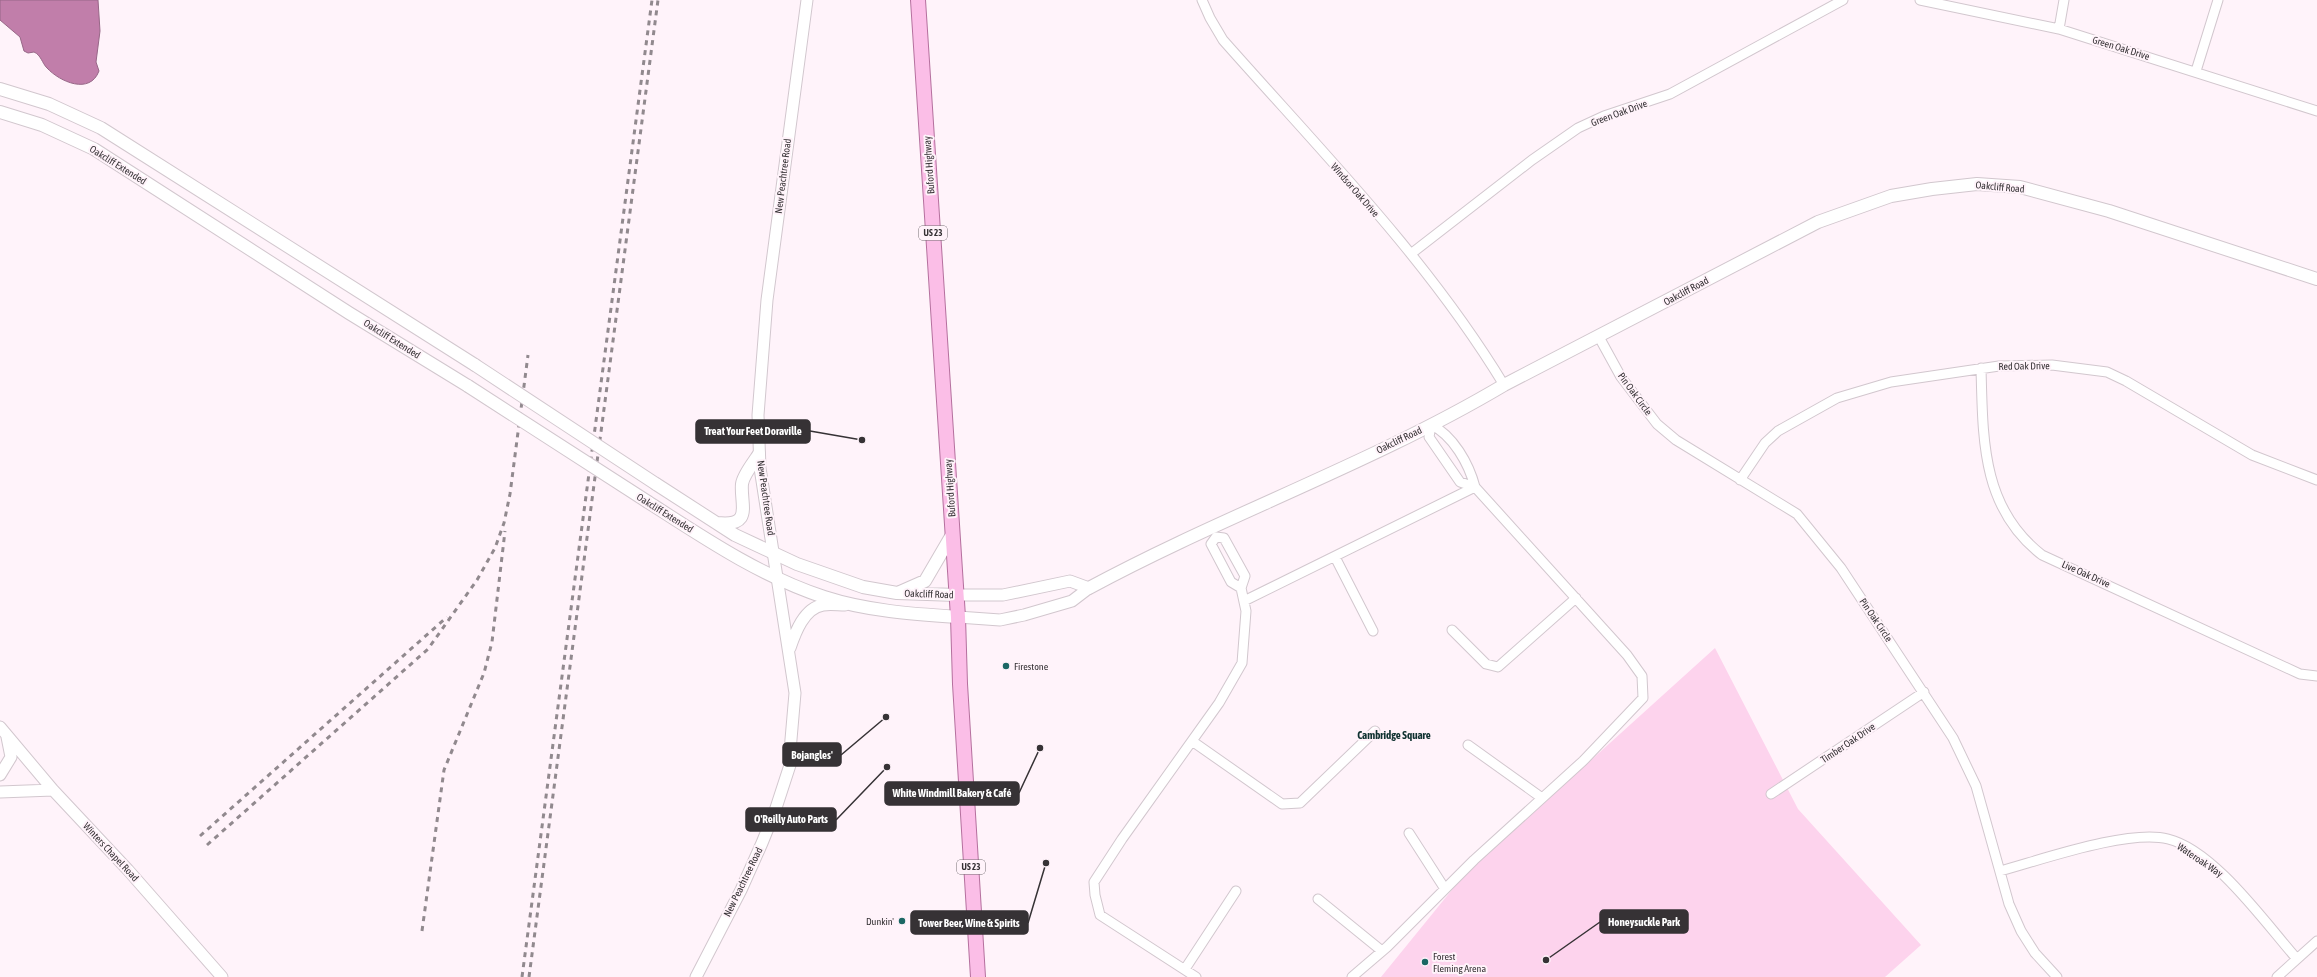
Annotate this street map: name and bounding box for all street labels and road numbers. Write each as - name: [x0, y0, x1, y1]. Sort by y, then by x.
- street label: Green Oak Drive: [2091, 34, 2151, 62]
- street label: Green Oak Drive: [1589, 98, 1649, 128]
- street label: Buford Highway: [921, 136, 937, 194]
- street label: New Peachtree Road: [773, 138, 793, 214]
- street label: Oakcliff Extended: [88, 143, 149, 187]
- street label: Windsor Oak Drive: [1329, 161, 1382, 219]
- street label: Oakcliff Road: [1975, 179, 2025, 195]
- road number: US 23: [919, 226, 947, 240]
- street label: Oakcliff Road: [1662, 274, 1711, 307]
- street label: Oakcliff Extended: [362, 317, 423, 361]
- street label: Red Oak Drive: [1998, 360, 2050, 372]
- street label: Pin Oak Circle: [1616, 371, 1654, 418]
- street label: Oakcliff Road: [1374, 424, 1424, 456]
- street label: Buford Highway: [942, 459, 958, 517]
- street label: New Peachtree Road: [755, 460, 777, 536]
- street label: Oakcliff Extended: [635, 491, 696, 535]
- street label: Live Oak Drive: [2060, 558, 2112, 590]
- street label: Oakcliff Road: [904, 588, 954, 600]
- street label: Pin Oak Circle: [1857, 596, 1895, 644]
- street label: Timber Oak Drive: [1819, 721, 1878, 765]
- street label: Winters Chapel Road: [81, 820, 141, 884]
- street label: Wateroak Way: [2175, 841, 2225, 879]
- street label: New Peachtree Road: [721, 845, 765, 918]
- road number: US 23: [957, 860, 985, 874]

